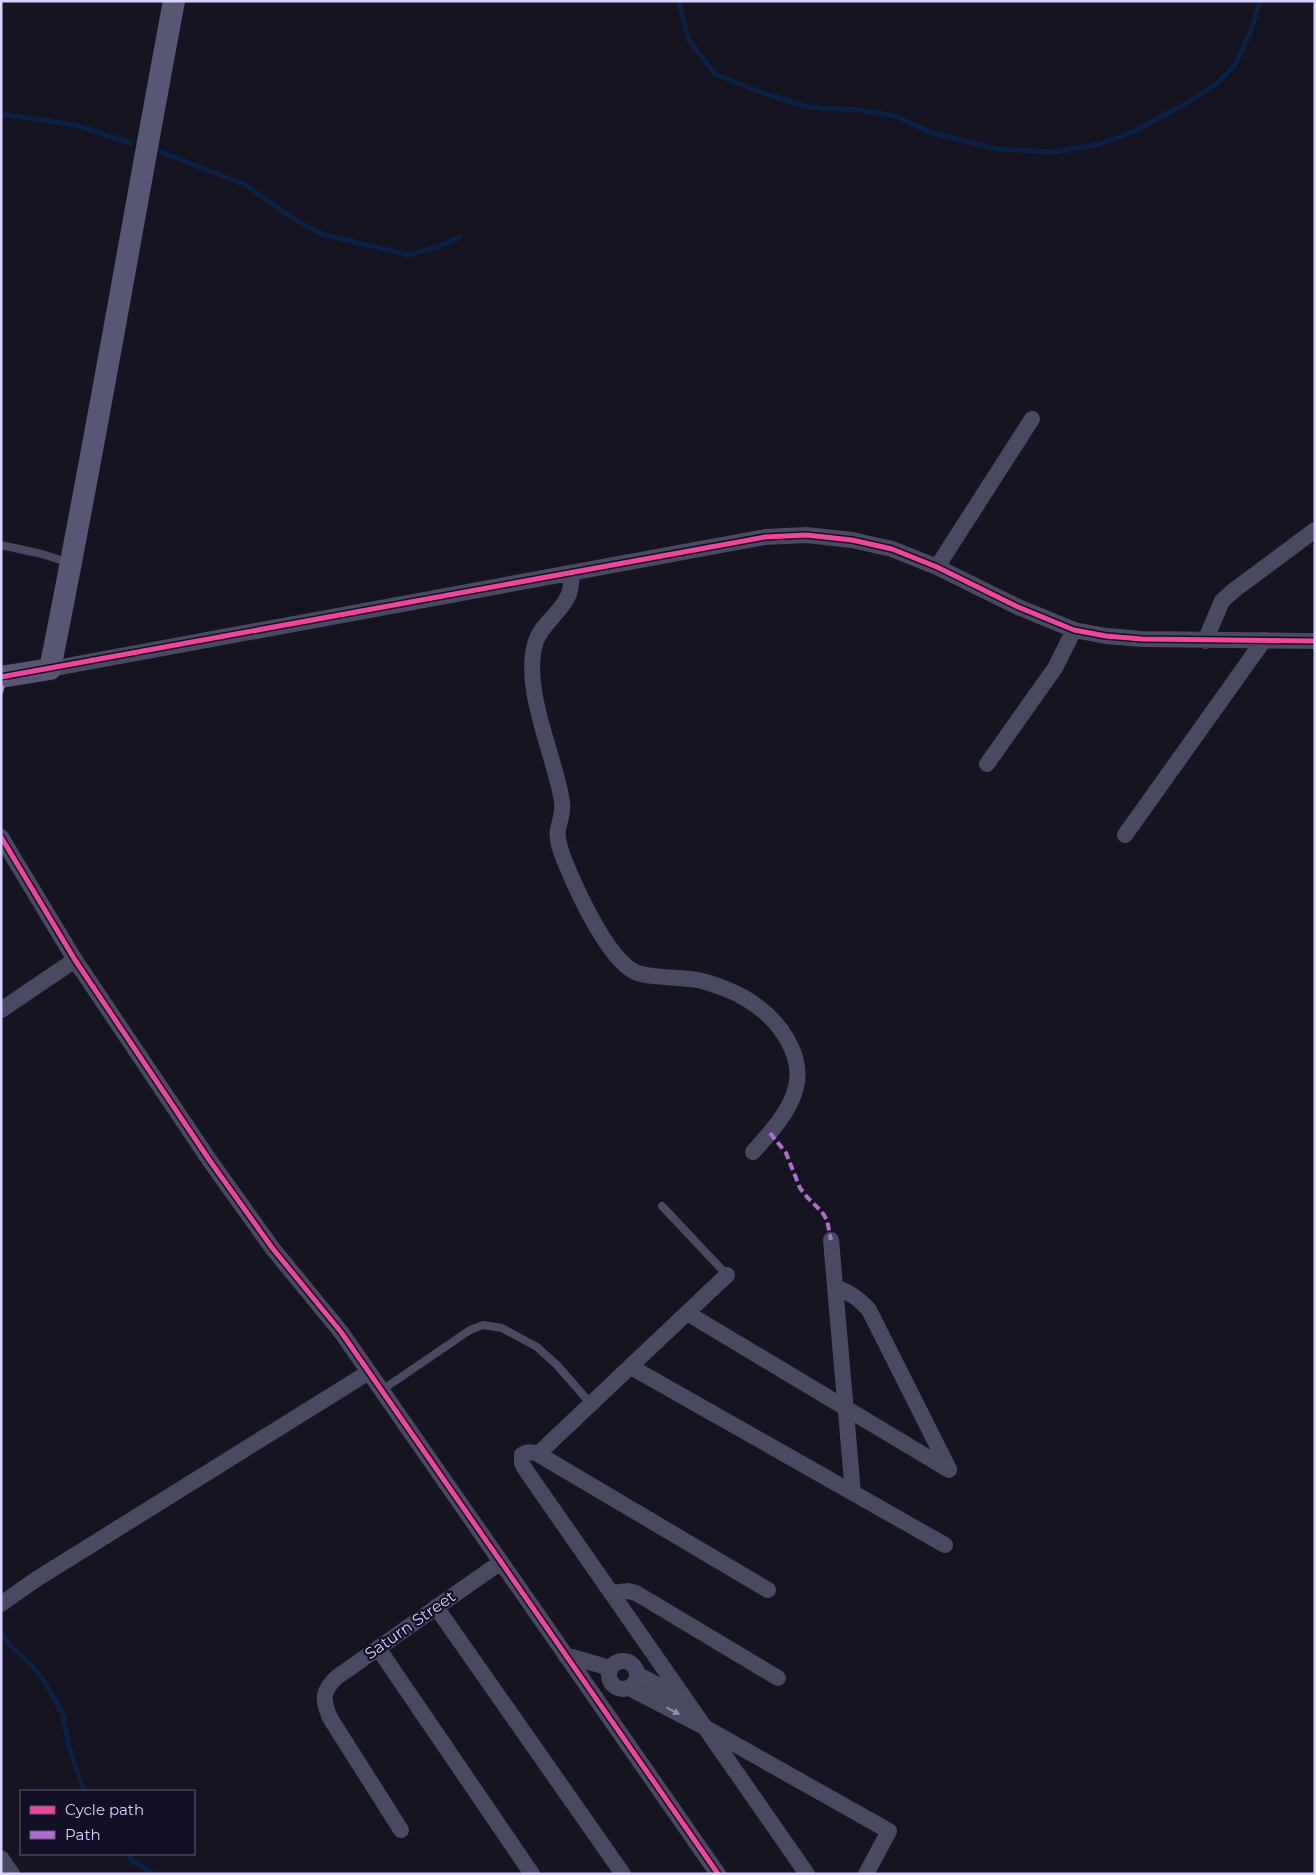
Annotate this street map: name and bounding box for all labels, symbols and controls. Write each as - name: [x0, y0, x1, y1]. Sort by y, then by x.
- street label: Saturn Street: [361, 1586, 459, 1663]
- one-way arrow: [666, 1707, 680, 1715]
- legend: [20, 1790, 195, 1855]
- text: Cycle path: [65, 1800, 144, 1819]
- text: Path: [65, 1825, 101, 1844]

